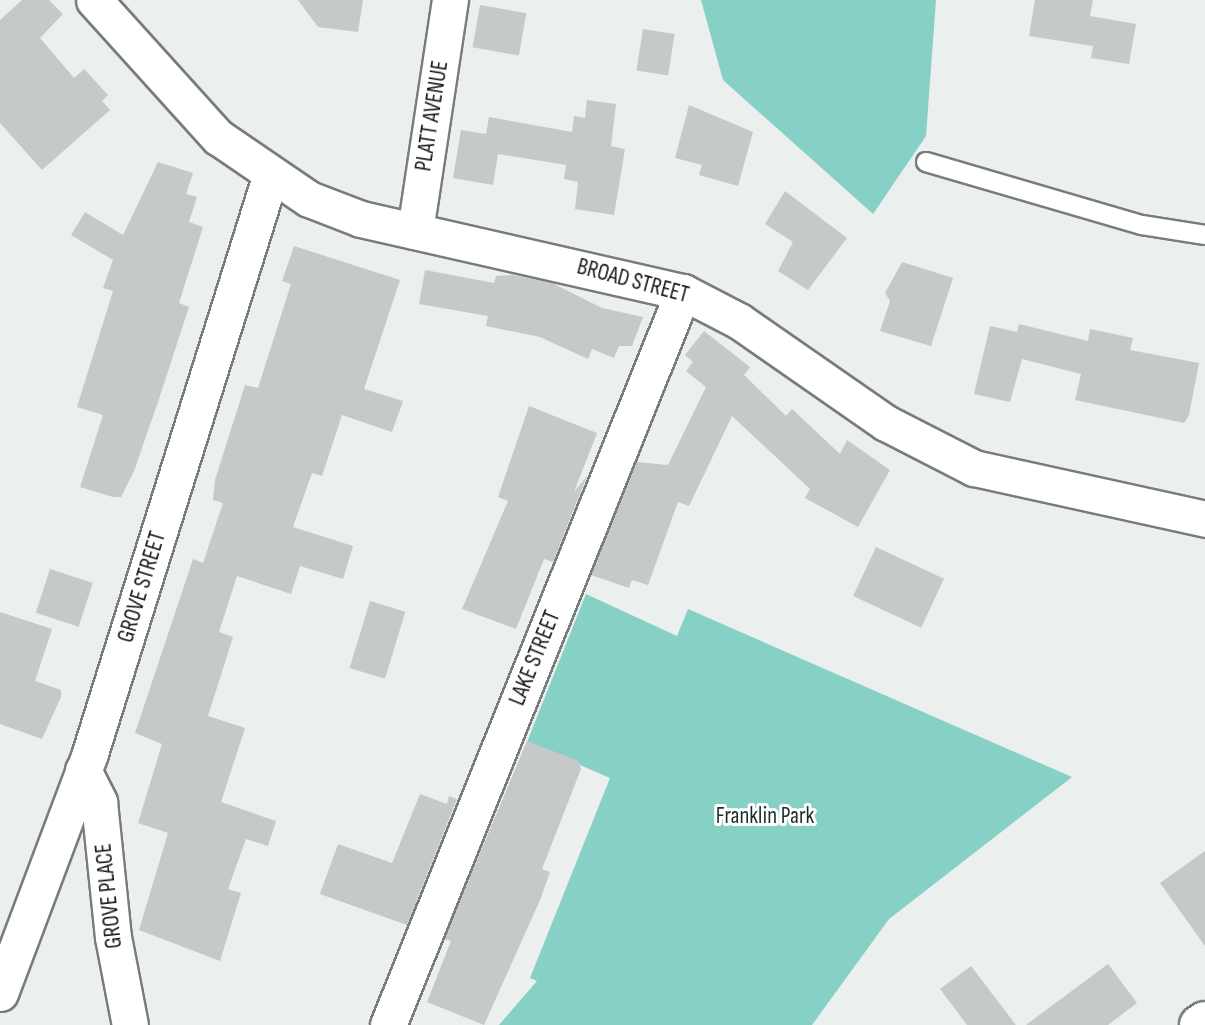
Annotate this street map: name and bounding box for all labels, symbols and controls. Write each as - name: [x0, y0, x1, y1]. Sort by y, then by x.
- street label: PLATT AVENUE: [410, 59, 454, 173]
- street label: BROAD STREET: [574, 253, 692, 309]
- street label: GROVE STREET: [112, 528, 172, 646]
- street label: LAKE STREET: [503, 606, 567, 710]
- park label: Franklin Park: [716, 802, 814, 830]
- street label: GROVE PLACE: [90, 842, 128, 950]

